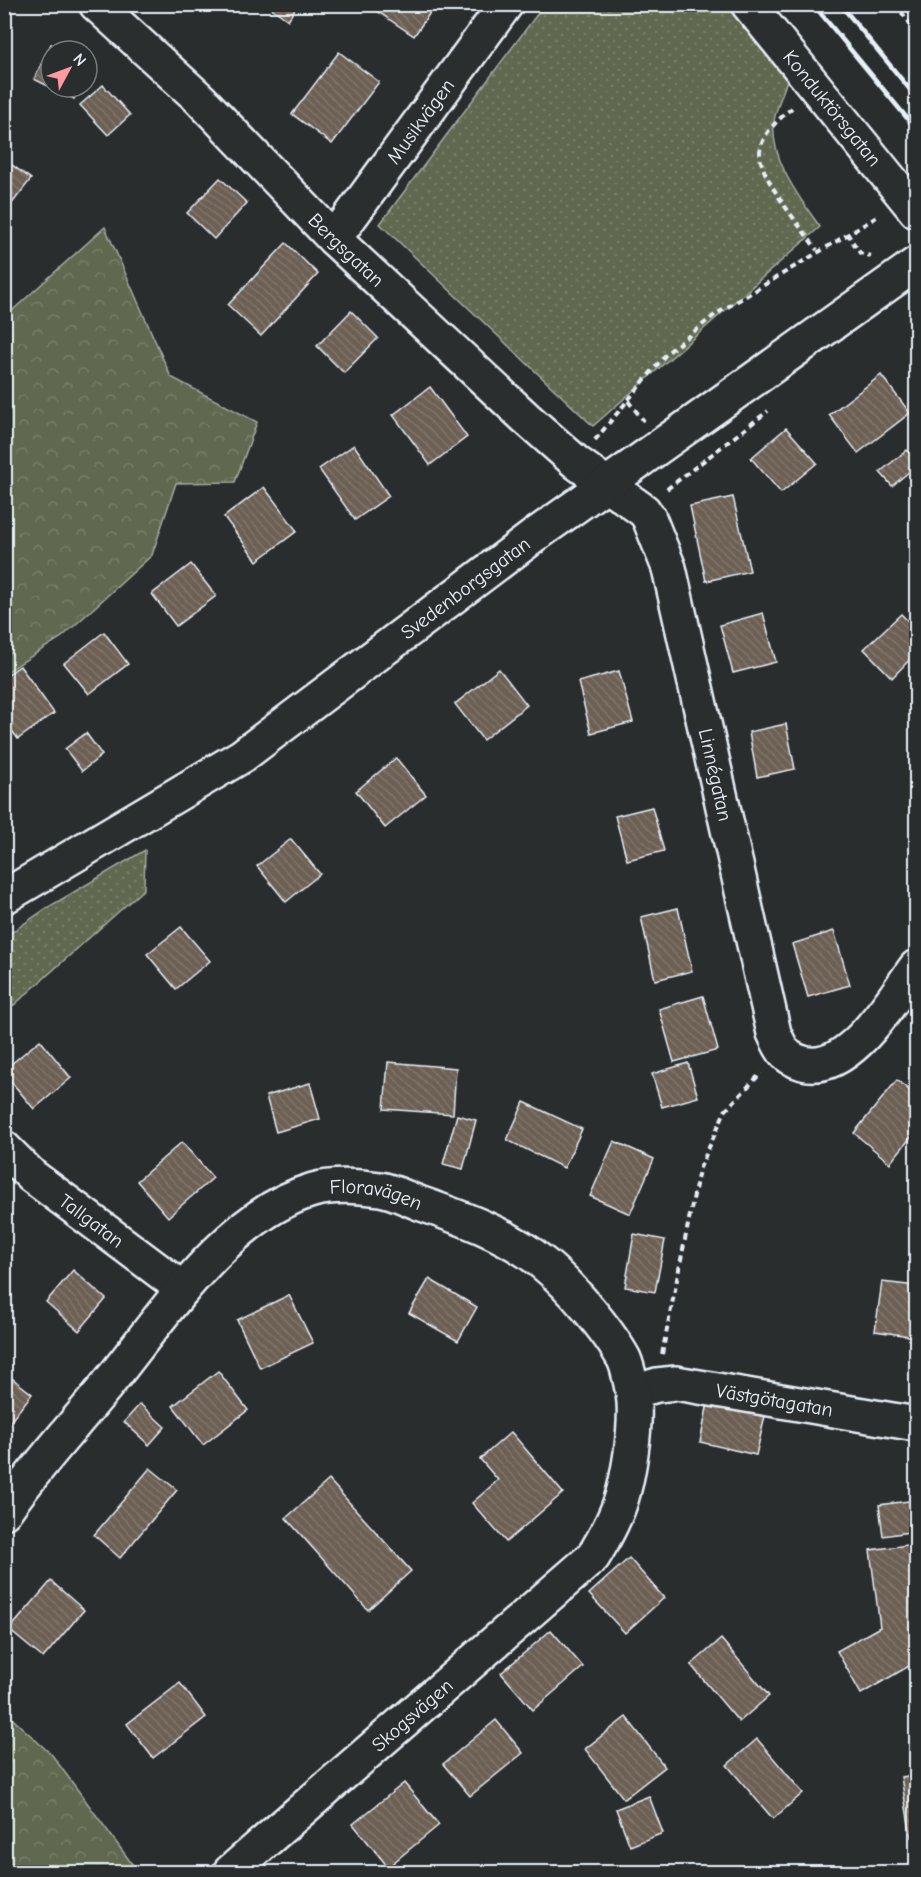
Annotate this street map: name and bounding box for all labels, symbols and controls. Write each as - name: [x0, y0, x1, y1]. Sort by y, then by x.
- north arrow: [39, 39, 99, 99]
- street label: Konduktörsgatan: [778, 46, 886, 171]
- text: N: [69, 50, 90, 70]
- street label: Musikvägen: [382, 75, 459, 168]
- street label: Bergsgatan: [303, 208, 389, 292]
- street label: Svedenborgsgatan: [396, 532, 535, 644]
- street label: Linnégatan: [694, 726, 737, 823]
- street label: Floravägen: [329, 1175, 425, 1215]
- street label: Tallgatan: [54, 1189, 128, 1253]
- street label: Västgötagatan: [714, 1379, 835, 1422]
- street label: Skogsvägen: [367, 1674, 458, 1757]

